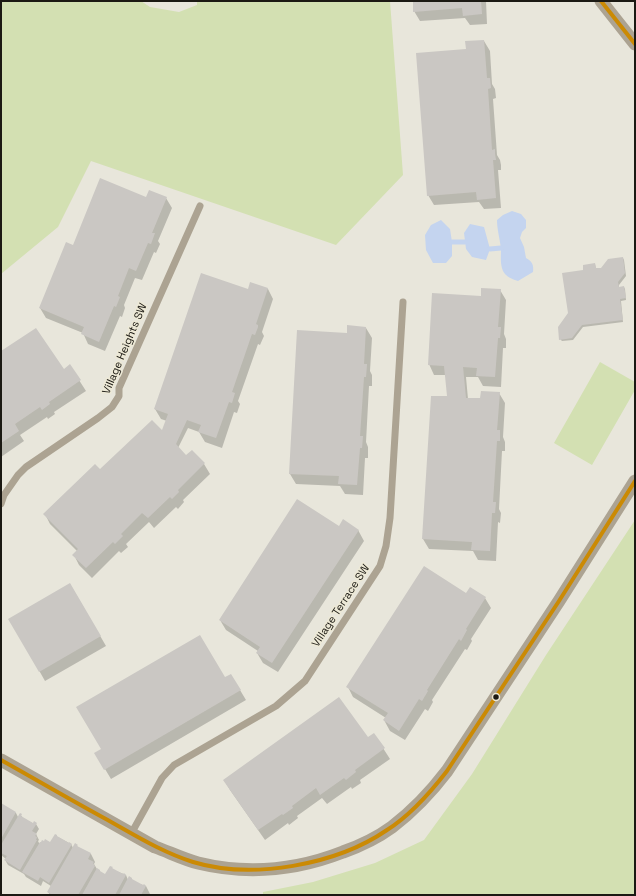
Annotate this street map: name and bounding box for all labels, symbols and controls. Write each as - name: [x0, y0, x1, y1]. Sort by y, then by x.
- street label: Village Heights SW: [100, 302, 150, 396]
- street label: Village Terrace SW: [309, 562, 373, 650]
- unlabelled marker: [491, 692, 501, 702]

